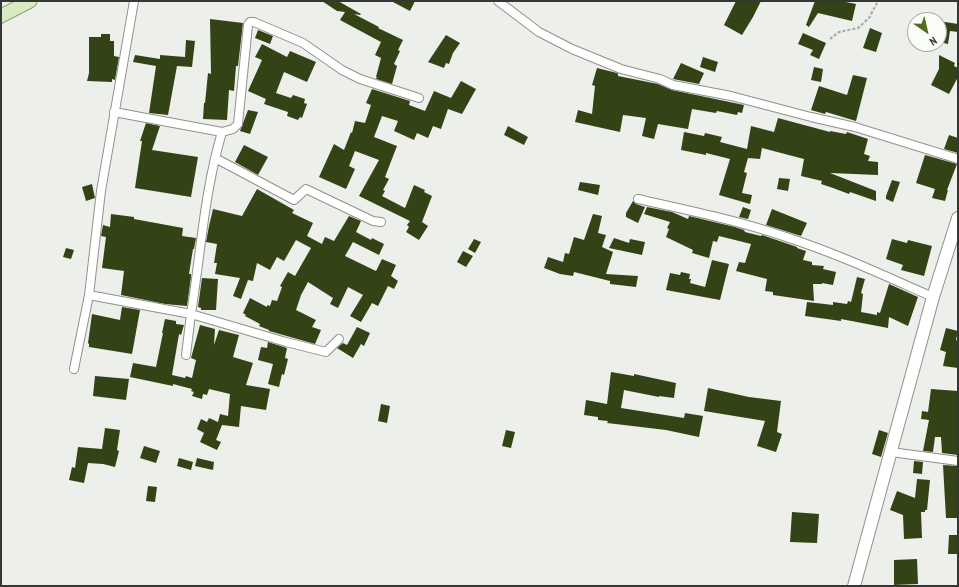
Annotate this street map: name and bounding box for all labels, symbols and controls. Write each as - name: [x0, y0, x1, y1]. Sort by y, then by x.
- north arrow: [907, 12, 947, 52]
- text: N: [927, 34, 940, 49]

